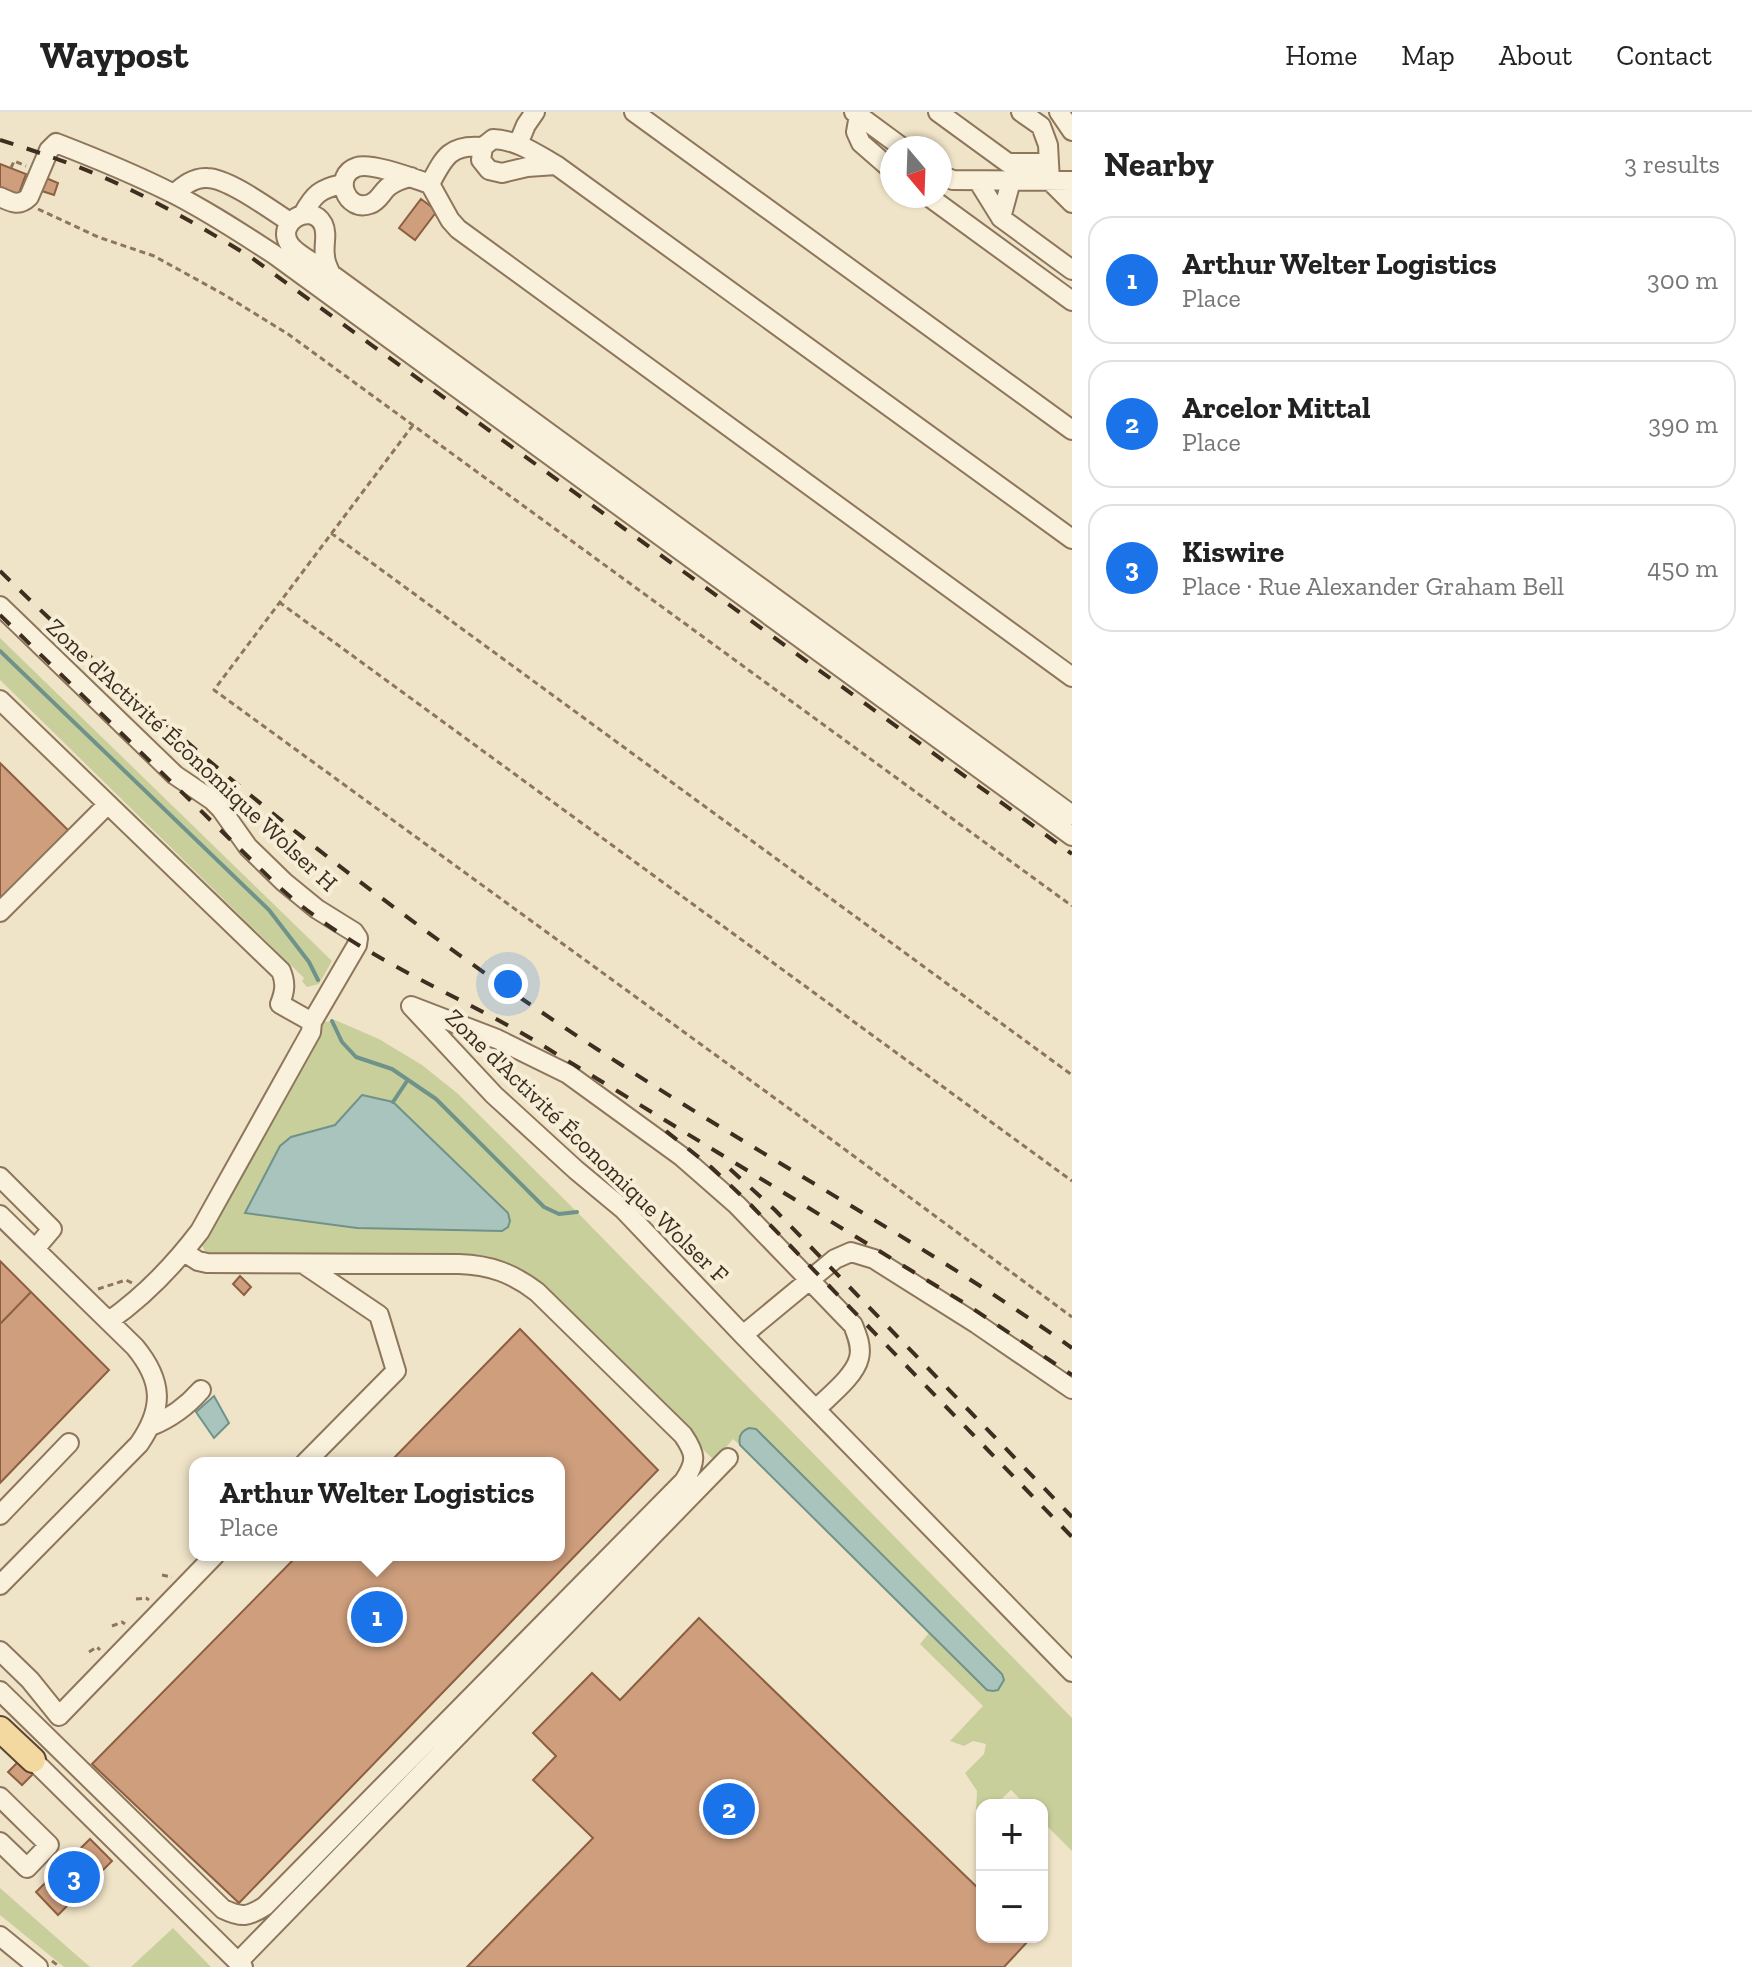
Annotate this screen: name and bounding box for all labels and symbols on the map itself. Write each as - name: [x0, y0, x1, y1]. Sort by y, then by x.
- north arrow: [880, 136, 952, 208]
- street label: Zone d'Activité Économique Wolser H: [41, 612, 344, 897]
- your location: [488, 964, 528, 1004]
- street label: Zone d'Activité Économique Wolser F: [440, 1002, 735, 1289]
- pin: 1: [351, 1587, 403, 1647]
- pin: 2: [703, 1779, 755, 1839]
- pin: 3: [48, 1847, 100, 1907]

